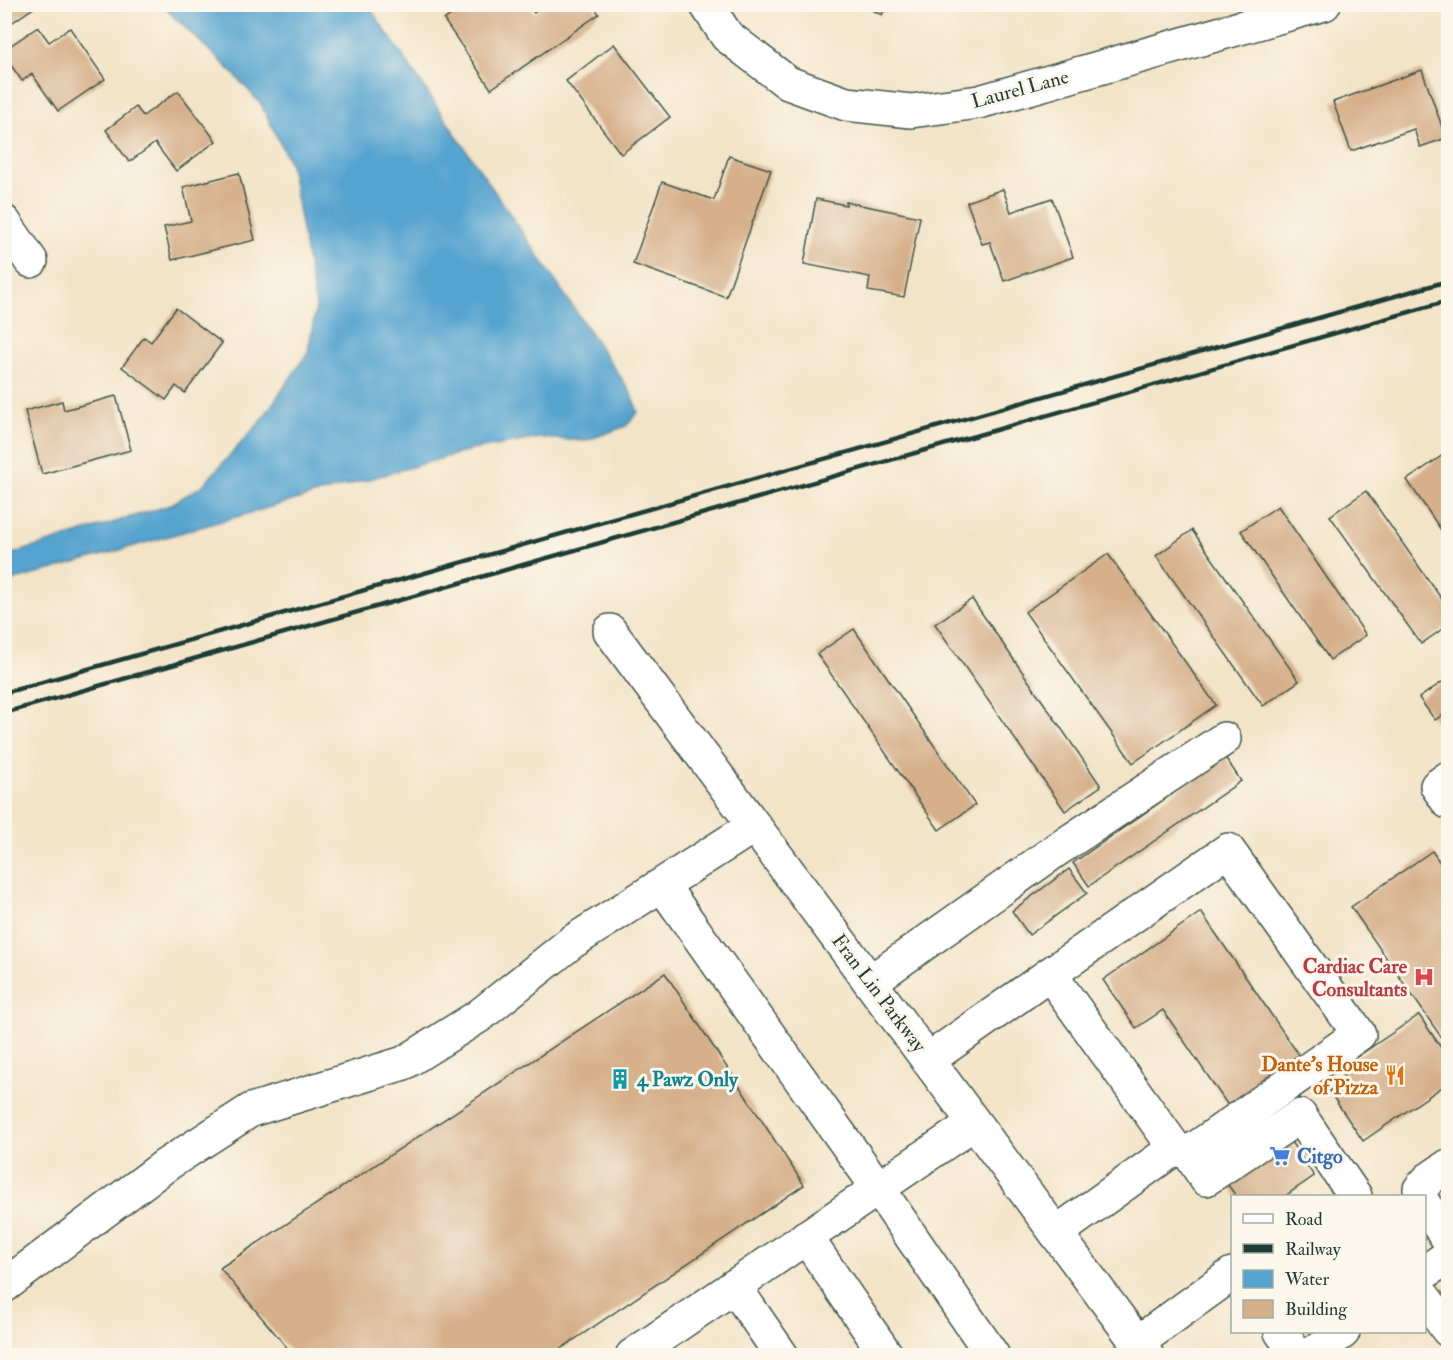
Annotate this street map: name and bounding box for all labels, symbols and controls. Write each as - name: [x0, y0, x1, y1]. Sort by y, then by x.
- street label: Laurel Lane: [969, 64, 1071, 114]
- street label: Fran Lin Parkway: [826, 929, 932, 1058]
- place label: Cardiac Care Consultants: [1303, 954, 1408, 1002]
- hospital icon: Cardiac Care Consultants: [1412, 965, 1436, 989]
- place label: Dante's House of Pizza: [1261, 1052, 1379, 1100]
- restaurant icon: Dante's House of Pizza: [1383, 1063, 1407, 1087]
- building icon: 4 Pawz Only: [608, 1067, 632, 1091]
- place label: 4 Pawz Only: [636, 1067, 739, 1093]
- supermarket icon: Citgo: [1268, 1144, 1292, 1168]
- place label: Citgo: [1297, 1144, 1343, 1170]
- legend: [1231, 1195, 1426, 1333]
- text: Road: [1285, 1208, 1323, 1231]
- text: Railway: [1285, 1238, 1342, 1261]
- text: Water: [1284, 1268, 1329, 1291]
- text: Building: [1285, 1298, 1348, 1321]

